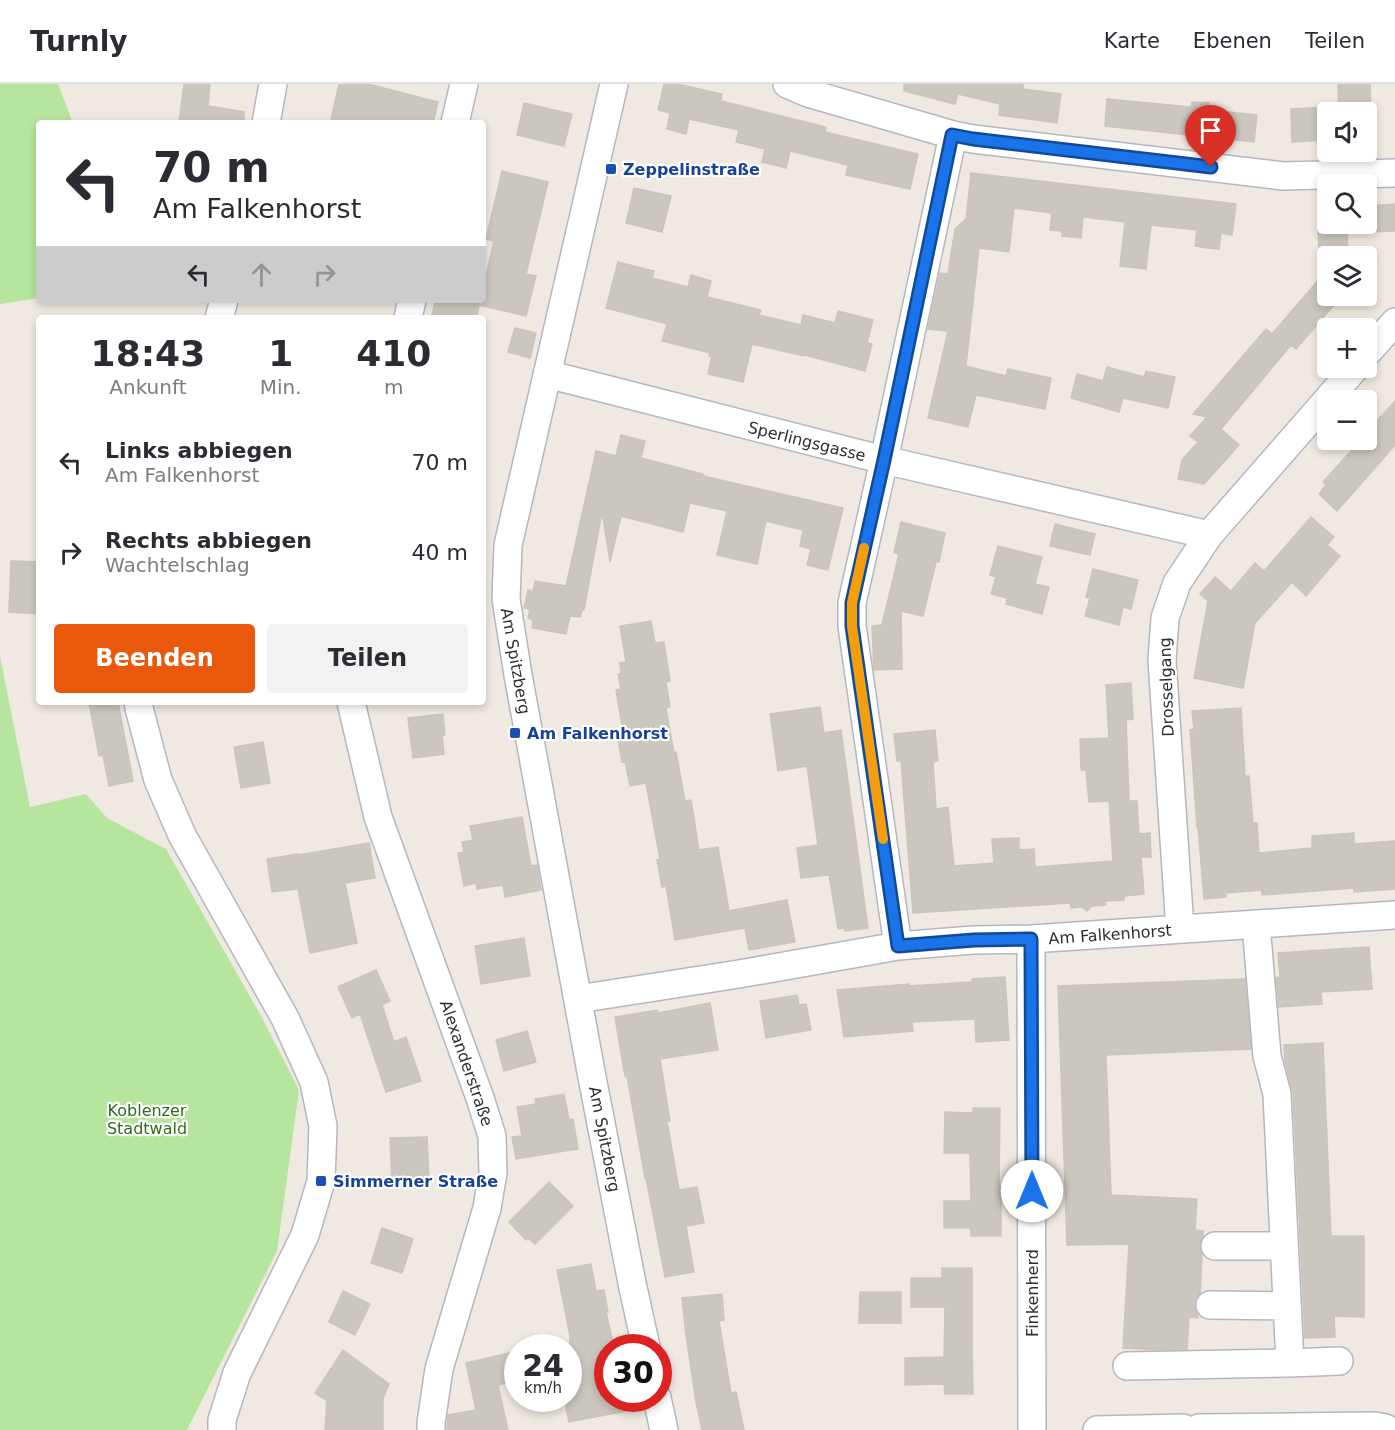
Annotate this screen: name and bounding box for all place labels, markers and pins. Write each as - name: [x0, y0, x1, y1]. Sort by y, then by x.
- pin: [1185, 105, 1236, 167]
- place label: Zeppelinstraße: [623, 160, 760, 179]
- marker: Zeppelinstraße: [604, 162, 618, 176]
- place label: Am Falkenhorst: [527, 724, 668, 743]
- marker: Am Falkenhorst: [508, 726, 522, 740]
- place label: Simmerner Straße: [333, 1172, 498, 1191]
- marker: Simmerner Straße: [314, 1174, 328, 1188]

